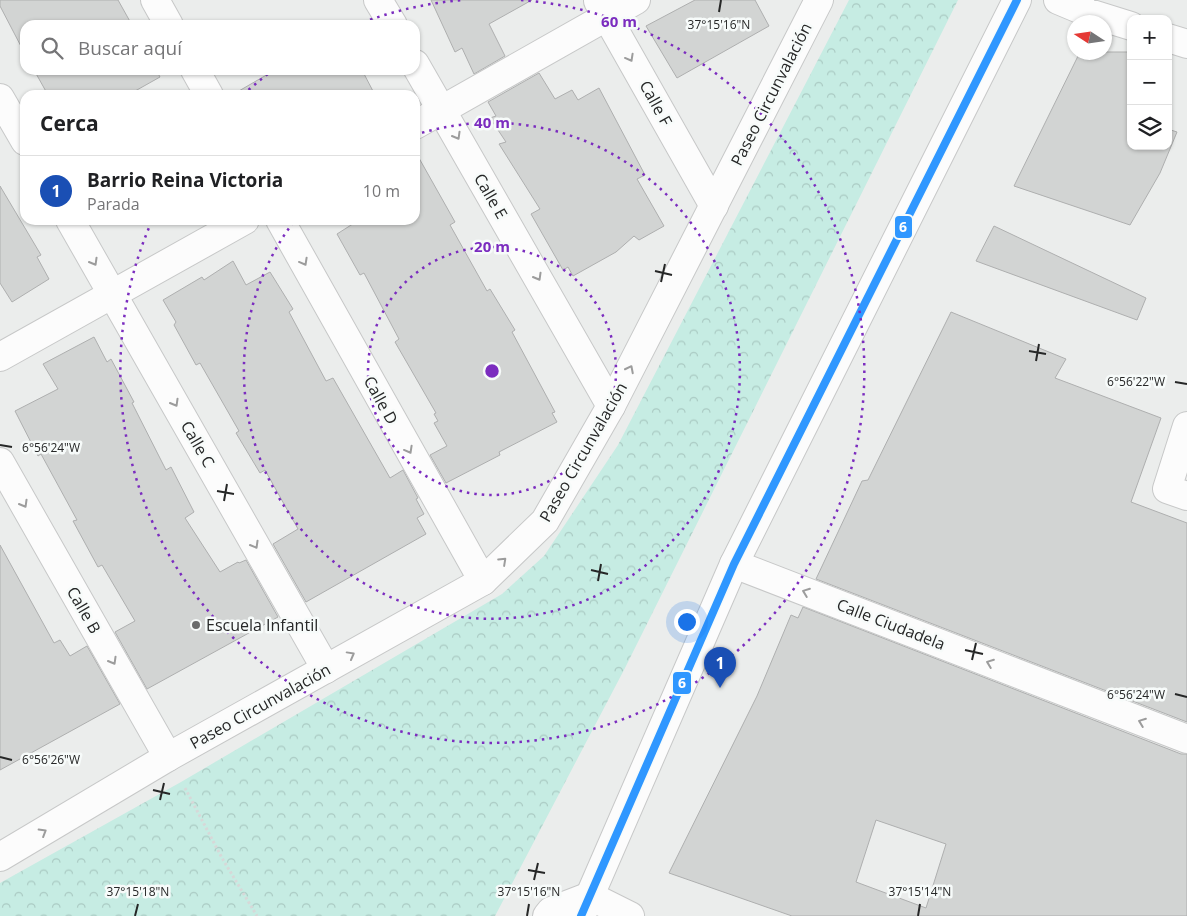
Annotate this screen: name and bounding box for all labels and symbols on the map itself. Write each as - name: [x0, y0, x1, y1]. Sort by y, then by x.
- text: 60 m: [601, 11, 637, 31]
- north arrow: [1067, 15, 1112, 60]
- text: 37°15'16"N: [688, 16, 750, 33]
- street label: Paseo Circunvalación: [725, 19, 817, 169]
- one-way arrow: [624, 52, 634, 61]
- street label: Calle F: [635, 76, 677, 130]
- text: 40 m: [474, 112, 510, 132]
- one-way arrow: [450, 131, 460, 140]
- street label: Calle E: [469, 169, 513, 223]
- line badge: 6: [894, 215, 913, 239]
- text: 6: [899, 217, 907, 236]
- text: 20 m: [474, 236, 510, 256]
- one-way arrow: [88, 257, 98, 266]
- one-way arrow: [298, 257, 308, 266]
- one-way arrow: [531, 272, 541, 281]
- centre of rings: [483, 362, 501, 380]
- one-way arrow: [624, 365, 634, 374]
- street label: Calle D: [359, 372, 403, 428]
- text: 6°56'22"W: [1107, 373, 1165, 390]
- street label: Paseo Circunvalación: [534, 378, 632, 526]
- one-way arrow: [169, 398, 179, 407]
- street label: Calle C: [176, 417, 220, 471]
- text: 6°56'24"W: [22, 439, 80, 456]
- one-way arrow: [403, 445, 413, 454]
- one-way arrow: [18, 499, 28, 508]
- one-way arrow: [249, 539, 259, 548]
- one-way arrow: [498, 558, 507, 567]
- street label: Calle B: [62, 583, 106, 637]
- one-way arrow: [802, 587, 811, 598]
- street label: Calle Ciudadela: [834, 593, 948, 655]
- your location: [674, 609, 700, 635]
- place label: Escuela Infantil: [206, 614, 318, 636]
- marker: Escuela Infantil: [190, 619, 202, 631]
- pin: 1: [704, 647, 736, 688]
- one-way arrow: [345, 651, 354, 661]
- one-way arrow: [107, 655, 117, 664]
- street label: Paseo Circunvalación: [186, 658, 334, 754]
- one-way arrow: [986, 659, 995, 669]
- line badge: 6: [672, 671, 692, 695]
- text: 6: [678, 673, 686, 692]
- text: 6°56'24"W: [1107, 686, 1165, 703]
- one-way arrow: [1138, 718, 1146, 728]
- text: 6°56'26"W: [22, 751, 80, 768]
- one-way arrow: [37, 828, 46, 838]
- text: 37°15'18"N: [107, 883, 169, 900]
- text: 37°15'16"N: [498, 883, 560, 900]
- text: 37°15'14"N: [889, 883, 951, 900]

